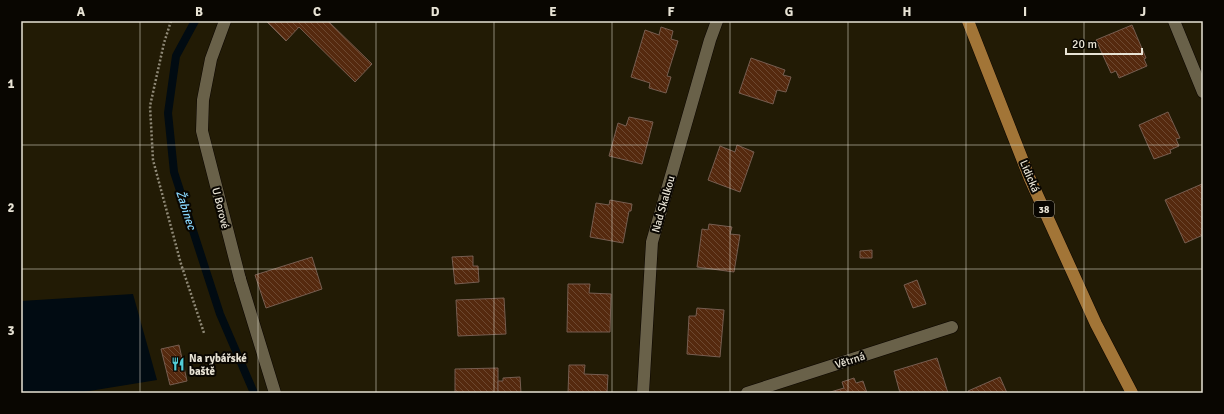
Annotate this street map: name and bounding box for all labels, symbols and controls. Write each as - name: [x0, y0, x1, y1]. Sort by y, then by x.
- text: A: [77, 4, 86, 20]
- text: B: [195, 4, 203, 20]
- text: C: [313, 4, 321, 20]
- text: D: [431, 4, 440, 20]
- text: E: [549, 4, 557, 20]
- text: F: [668, 4, 675, 20]
- text: G: [785, 4, 793, 20]
- text: H: [903, 4, 911, 20]
- text: I: [1023, 4, 1027, 20]
- text: J: [1140, 4, 1146, 20]
- scale bar: [1066, 30, 1142, 56]
- text: 20 m: [1072, 37, 1097, 52]
- text: 1: [7, 76, 15, 92]
- street label: Lidická: [1017, 158, 1042, 195]
- street label: Nad Skalkou: [649, 174, 678, 234]
- street label: U Borové: [209, 186, 232, 230]
- water label: Žabinec: [172, 189, 199, 233]
- text: 2: [7, 200, 15, 216]
- road number: 38: [1034, 201, 1054, 217]
- text: 3: [7, 323, 15, 339]
- street label: Větrná: [834, 349, 867, 371]
- place label: Na rybářské baště: [189, 352, 247, 378]
- restaurant icon: Na rybářské baště: [170, 356, 186, 372]

